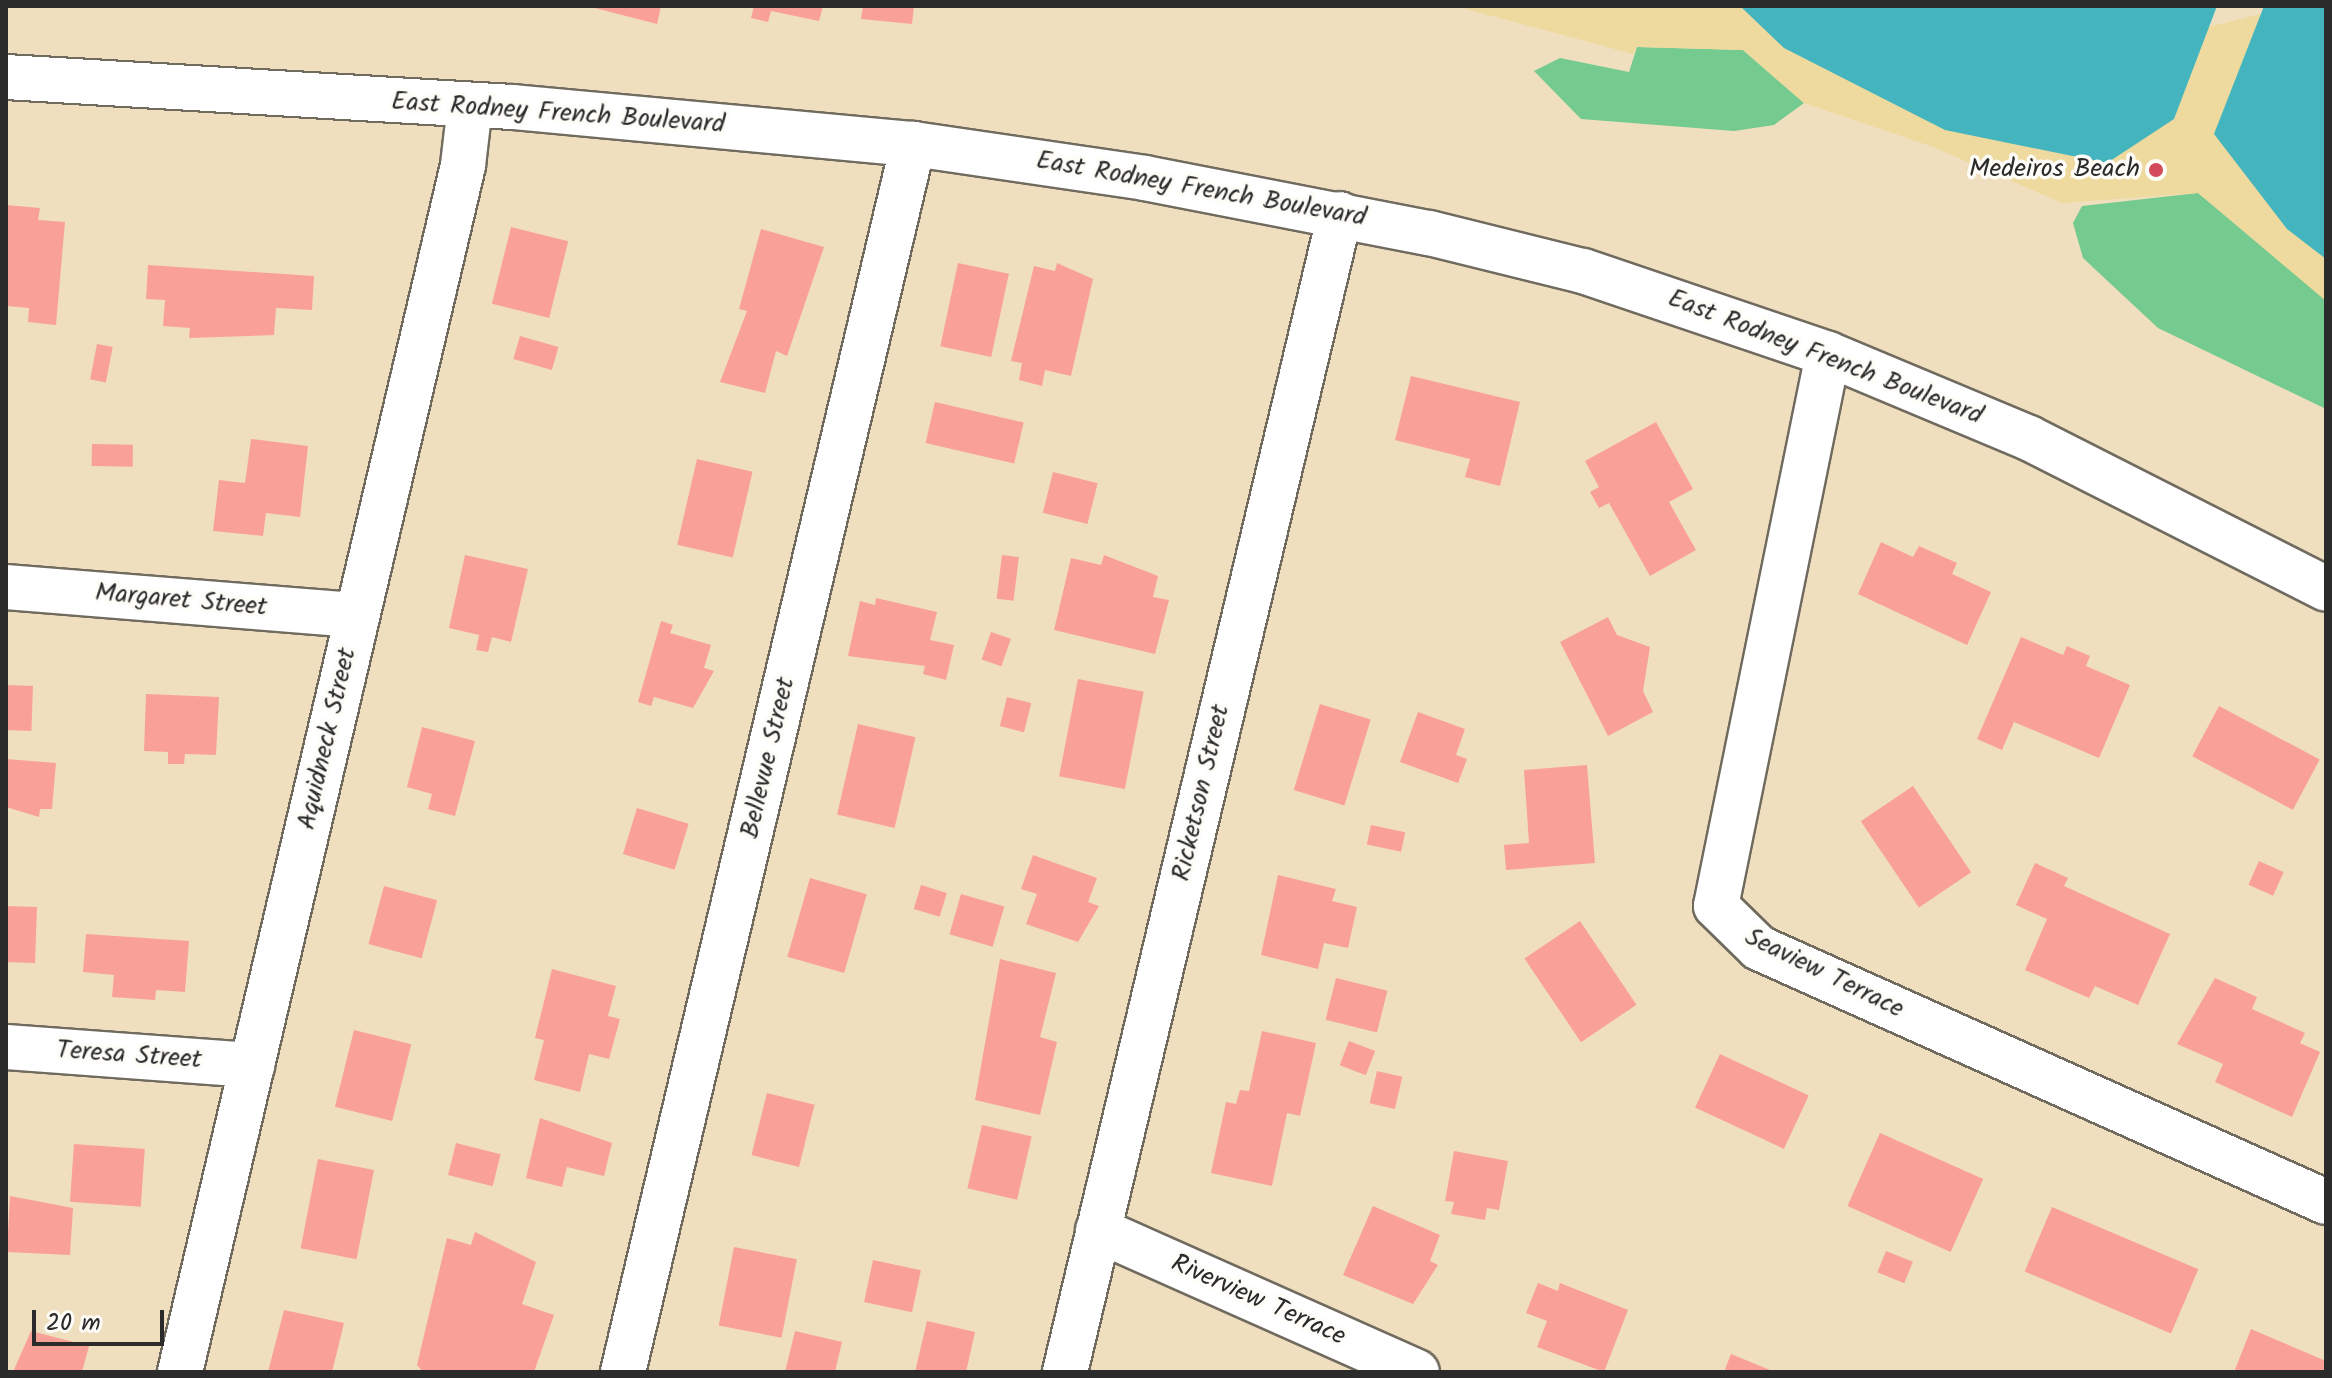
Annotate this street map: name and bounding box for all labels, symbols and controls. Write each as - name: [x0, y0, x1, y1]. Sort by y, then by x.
- street label: East Rodney French Boulevard: [390, 87, 726, 141]
- street label: East Rodney French Boulevard: [1034, 146, 1368, 234]
- place label: Medeiros Beach: [1969, 154, 2140, 186]
- marker: Medeiros Beach: [2147, 161, 2165, 179]
- street label: East Rodney French Boulevard: [1663, 284, 1987, 432]
- street label: Margaret Street: [94, 578, 268, 624]
- street label: Aquidneck Street: [292, 645, 364, 833]
- street label: Bellevue Street: [735, 674, 803, 842]
- street label: Ricketson Street: [1167, 702, 1237, 884]
- street label: Seaview Terrace: [1740, 922, 1908, 1026]
- street label: Teresa Street: [55, 1035, 203, 1077]
- street label: Riverview Terrace: [1166, 1249, 1350, 1353]
- scale bar: [36, 1294, 168, 1344]
- text: 20 m: [46, 1304, 101, 1343]

